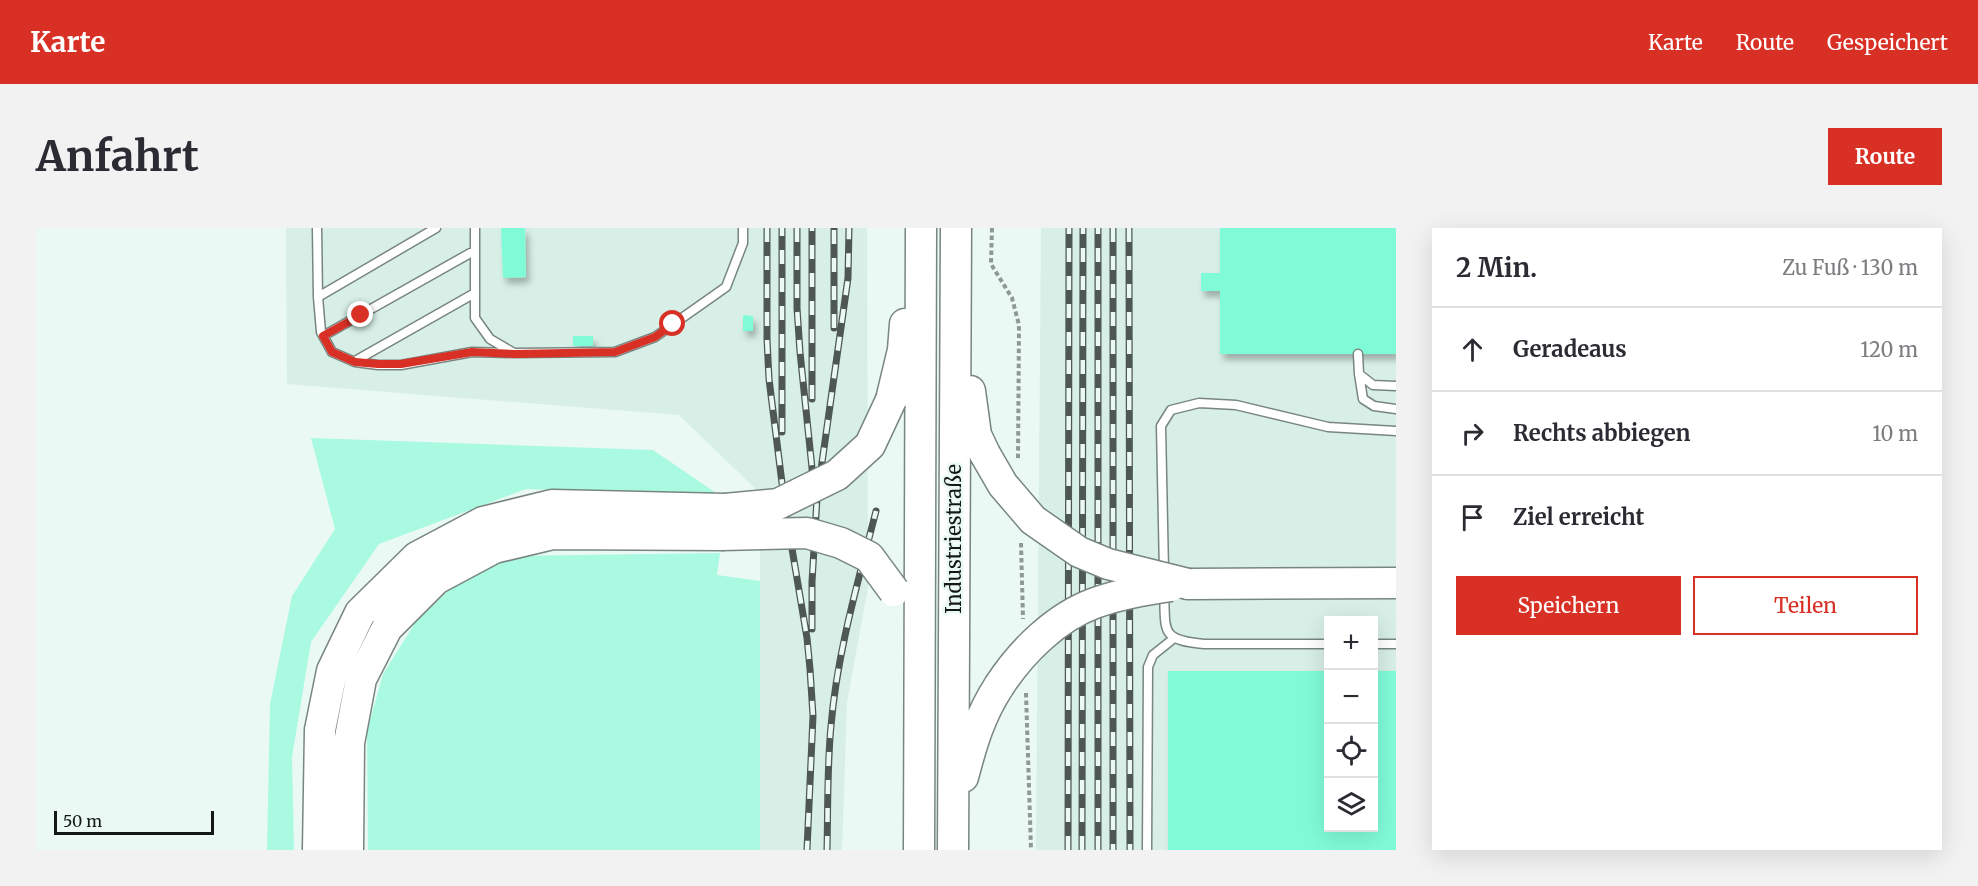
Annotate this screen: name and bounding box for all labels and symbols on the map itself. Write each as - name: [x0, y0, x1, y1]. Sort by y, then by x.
- route end: [347, 301, 373, 327]
- route start: [659, 310, 685, 336]
- street label: Industriestraße: [941, 464, 966, 614]
- scale bar: [54, 808, 214, 836]

